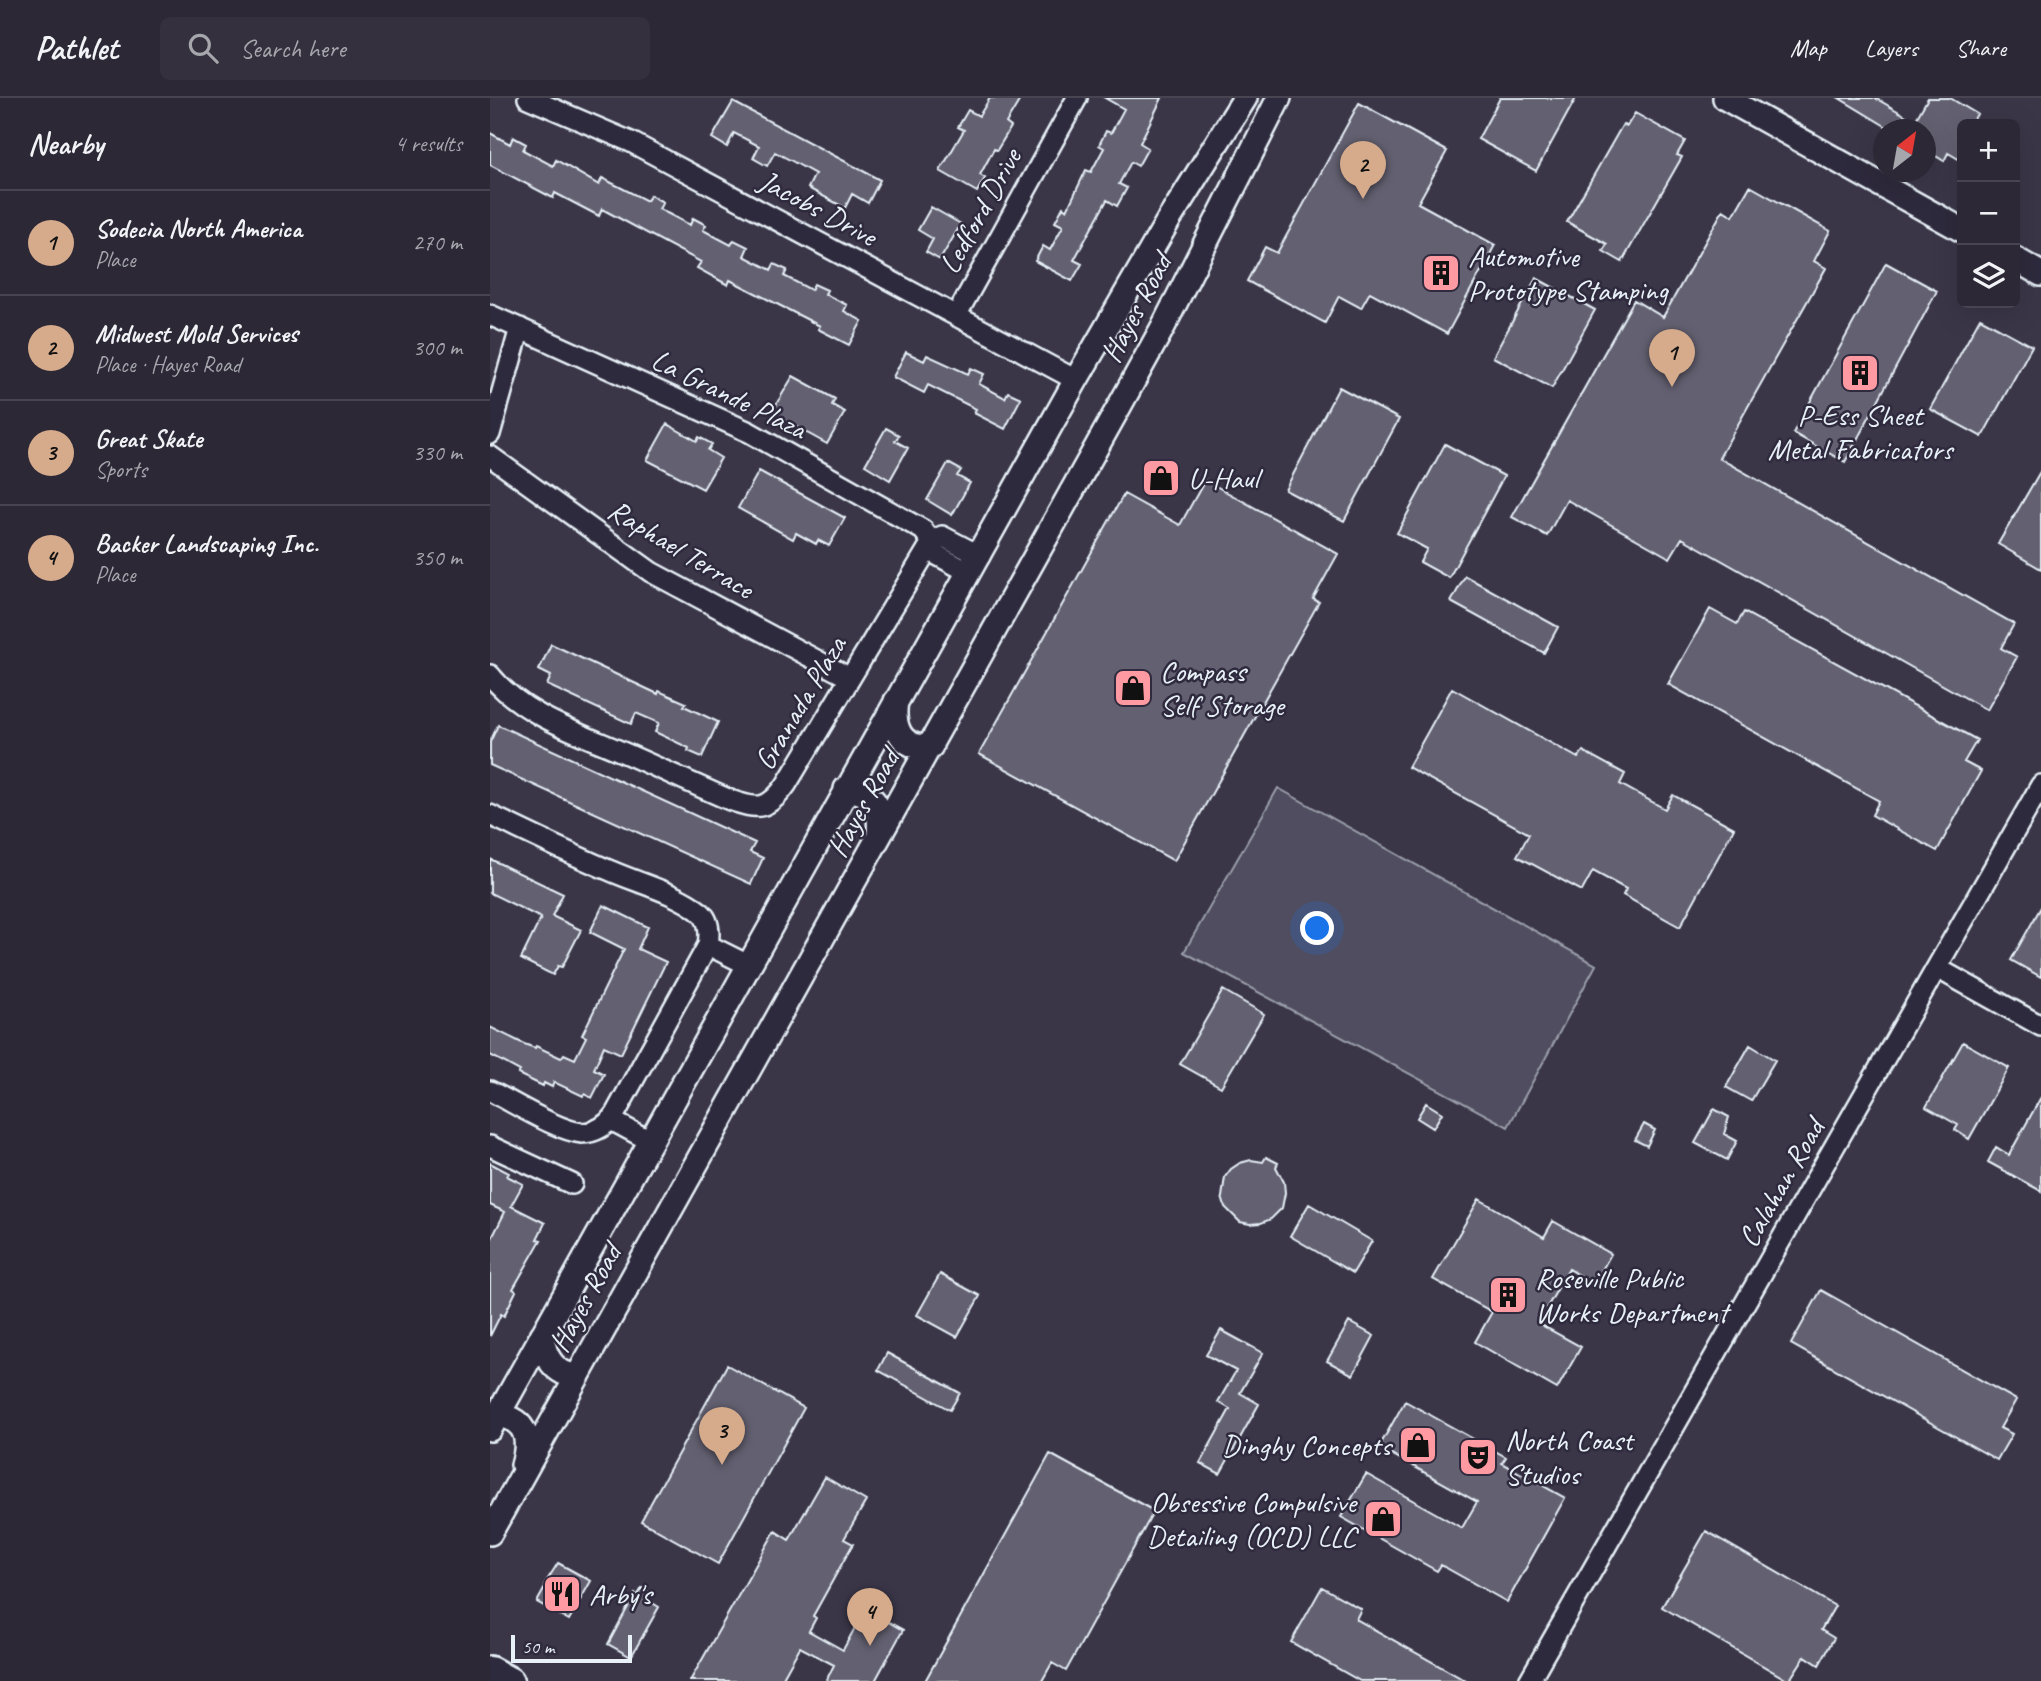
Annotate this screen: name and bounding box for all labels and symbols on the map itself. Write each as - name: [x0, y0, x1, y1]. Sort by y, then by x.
- north arrow: [1873, 119, 1936, 182]
- street label: Ledford Drive: [930, 140, 1031, 280]
- pin: 2: [1340, 141, 1386, 199]
- street label: Jacobs Drive: [751, 160, 885, 256]
- place label: Automotive Prototype Stamping: [1468, 237, 1669, 309]
- street label: Hayes Road: [1092, 244, 1182, 369]
- building icon: Automotive Prototype Stamping: [1420, 252, 1462, 294]
- pin: 1: [1649, 329, 1695, 387]
- street label: La Grande Plaza: [646, 340, 814, 449]
- building icon: P-Ess Sheet Metal Fabricators: [1839, 352, 1881, 394]
- place label: P-Ess Sheet Metal Fabricators: [1768, 396, 1955, 468]
- shop icon: U-Haul: [1140, 457, 1182, 499]
- place label: U-Haul: [1188, 459, 1263, 497]
- street label: Raphael Terrace: [601, 491, 763, 609]
- street label: Granada Plaza: [745, 628, 856, 777]
- place label: Compass Self Storage: [1160, 652, 1286, 724]
- shop icon: Compass Self Storage: [1112, 667, 1154, 709]
- street label: Hayes Road: [818, 739, 910, 864]
- your location: [1300, 911, 1334, 945]
- street label: Calahan Road: [1729, 1109, 1835, 1254]
- street label: Hayes Road: [540, 1234, 632, 1359]
- place label: Roseville Public Works Department: [1535, 1259, 1732, 1331]
- building icon: Roseville Public Works Department: [1487, 1274, 1529, 1316]
- pin: 3: [699, 1407, 745, 1465]
- place label: North Coast Studios: [1505, 1421, 1636, 1493]
- shop icon: Dinghy Concepts: [1397, 1424, 1439, 1466]
- place label: Dinghy Concepts: [1222, 1426, 1394, 1464]
- theatre icon: North Coast Studios: [1457, 1436, 1499, 1478]
- place label: Obsessive Compulsive Detailing (OCD) LLC: [1147, 1483, 1360, 1555]
- shop icon: Obsessive Compulsive Detailing (OCD) LLC: [1362, 1498, 1404, 1540]
- restaurant icon: Arby's: [541, 1573, 583, 1615]
- place label: Arby's: [589, 1575, 654, 1613]
- pin: 4: [847, 1588, 893, 1646]
- scale bar: [511, 1632, 632, 1664]

